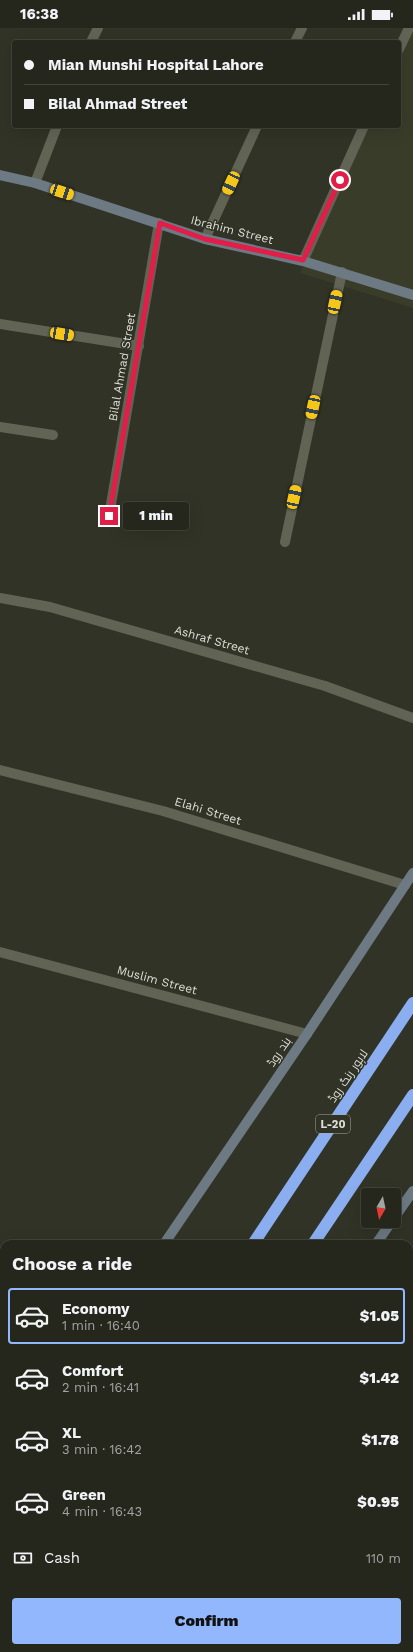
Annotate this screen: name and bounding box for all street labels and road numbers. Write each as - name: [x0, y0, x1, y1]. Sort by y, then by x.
- street label: Ibrahim Street: [189, 213, 275, 247]
- street label: Bilal Ahmad Street: [106, 312, 138, 422]
- street label: Ashraf Street: [173, 623, 251, 657]
- street label: Elahi Street: [173, 794, 243, 828]
- street label: Muslim Street: [115, 963, 199, 997]
- street label: بند روڈ: [264, 1035, 294, 1069]
- street label: لاہور رنگ روڈ: [325, 1047, 372, 1106]
- road number: L-20: [316, 1115, 350, 1133]

